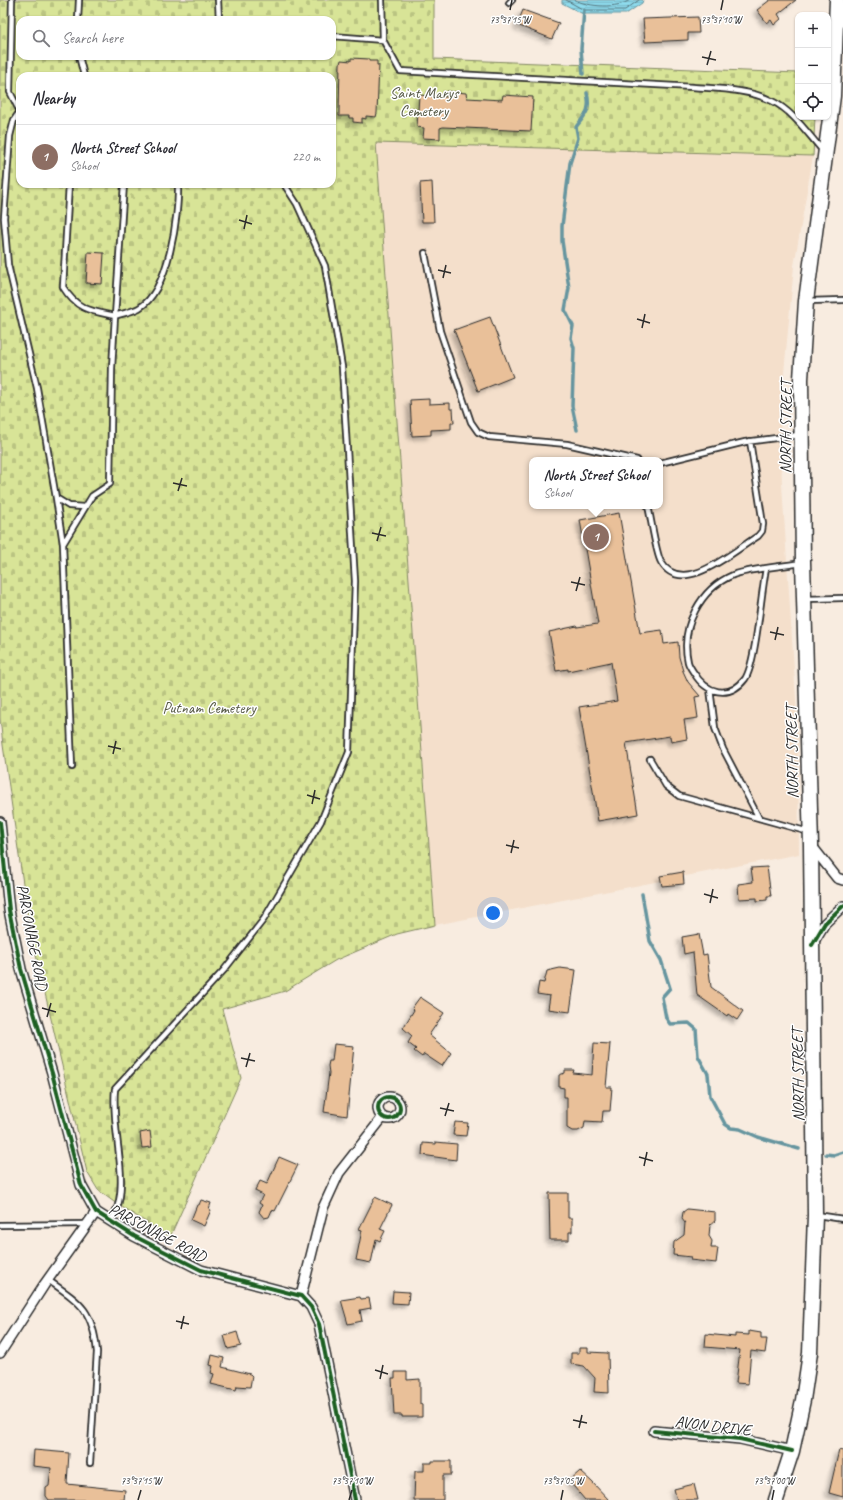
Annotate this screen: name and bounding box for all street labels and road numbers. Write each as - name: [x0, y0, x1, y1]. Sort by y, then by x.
- street label: NORTH STREET: [776, 377, 796, 474]
- street label: NORTH STREET: [781, 702, 803, 799]
- street label: PARSONAGE ROAD: [12, 883, 52, 993]
- street label: NORTH STREET: [787, 1025, 809, 1122]
- street label: PARSONAGE ROAD: [106, 1199, 211, 1268]
- street label: AVON DRIVE: [674, 1411, 754, 1441]

